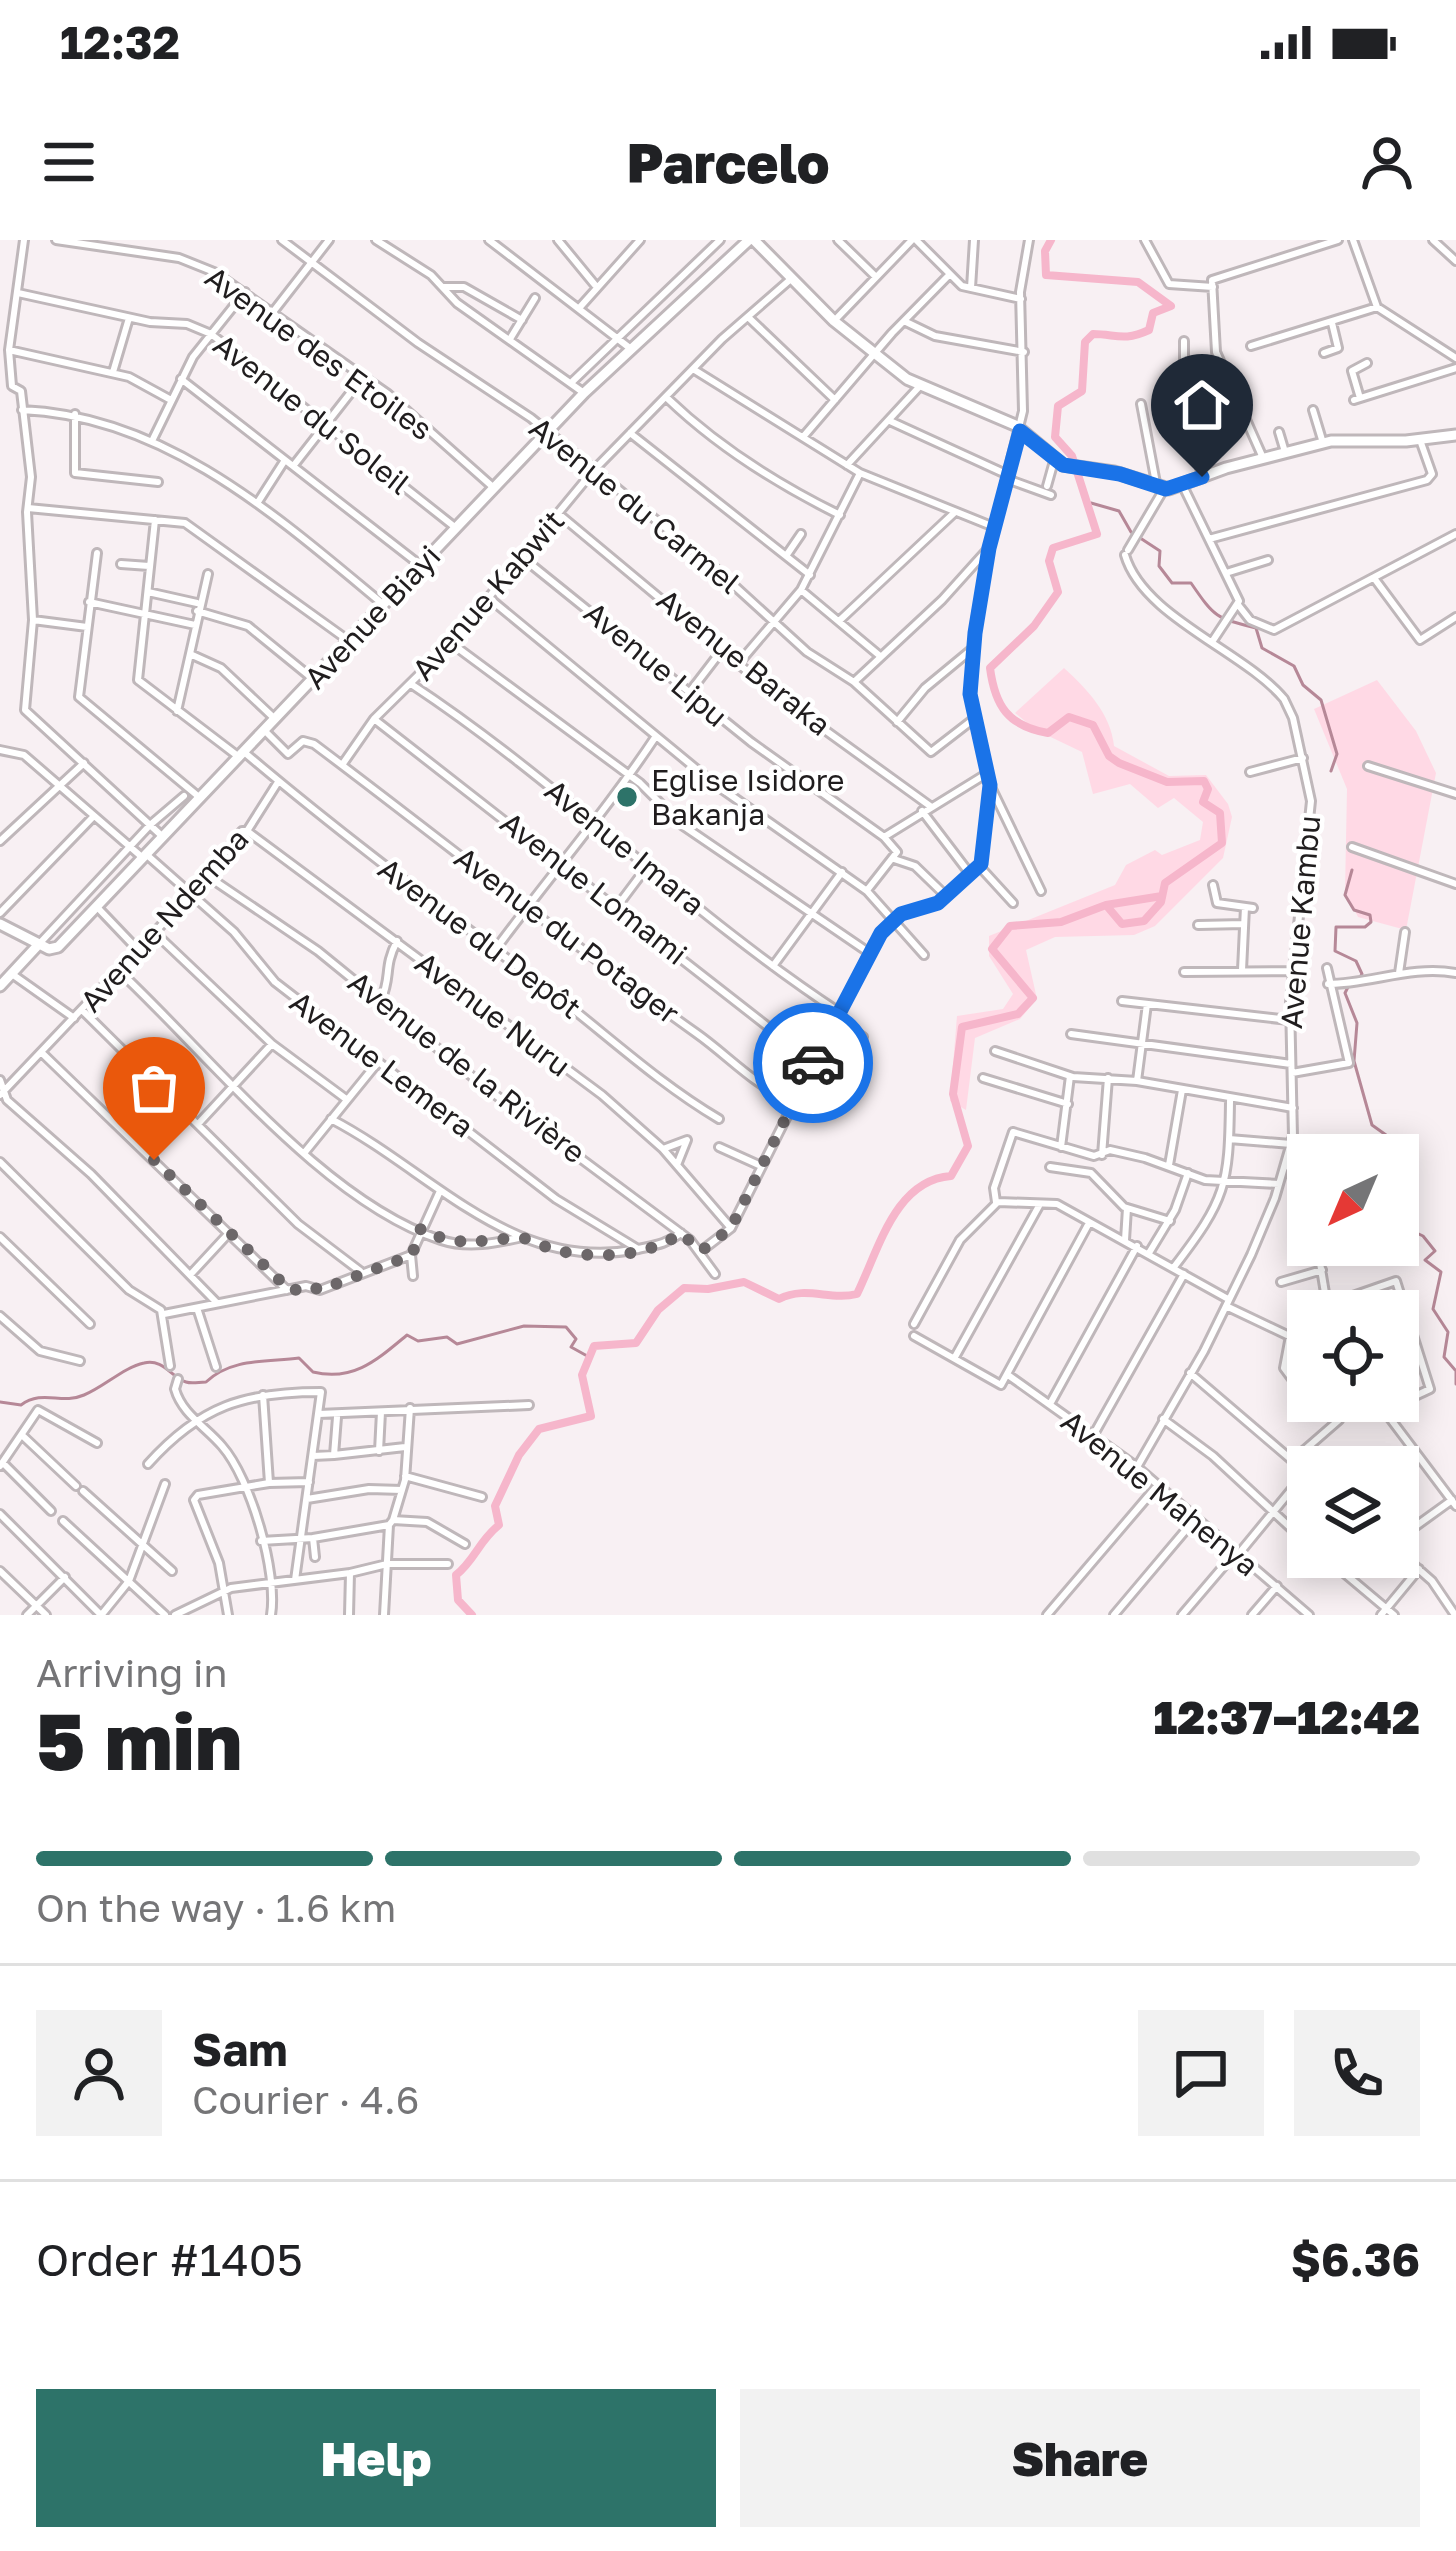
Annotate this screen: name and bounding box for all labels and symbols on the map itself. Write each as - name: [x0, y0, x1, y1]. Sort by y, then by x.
- street label: Avenue des Etoiles: [199, 259, 439, 447]
- street label: Avenue du Soleil: [207, 326, 417, 502]
- pin: [1151, 354, 1253, 477]
- street label: Avenue du Carmel: [523, 409, 747, 601]
- street label: Avenue Kabwit: [404, 503, 572, 687]
- street label: Avenue Biayi: [297, 538, 447, 696]
- street label: Avenue Baraka: [650, 581, 838, 743]
- street label: Avenue Lipu: [577, 594, 735, 734]
- place label: Eglise Isidore Bakanja: [651, 762, 845, 832]
- street label: Avenue Imara: [538, 772, 712, 922]
- marker: Eglise Isidore Bakanja: [614, 784, 640, 810]
- street label: Avenue Lomami: [494, 804, 694, 972]
- street label: Avenue Kambu: [1273, 814, 1327, 1030]
- street label: Avenue Ndemba: [72, 821, 256, 1019]
- street label: Avenue du Potager: [448, 839, 686, 1031]
- street label: Avenue du Depôt: [372, 850, 588, 1026]
- street label: Avenue Nuru: [409, 944, 577, 1084]
- street label: Avenue de la Rivière: [342, 963, 592, 1171]
- street label: Avenue Lemera: [283, 983, 481, 1145]
- courier: [753, 1003, 873, 1123]
- pin: [103, 1037, 205, 1160]
- north arrow: [1287, 1134, 1419, 1266]
- street label: Avenue Mahenya: [1054, 1403, 1266, 1583]

